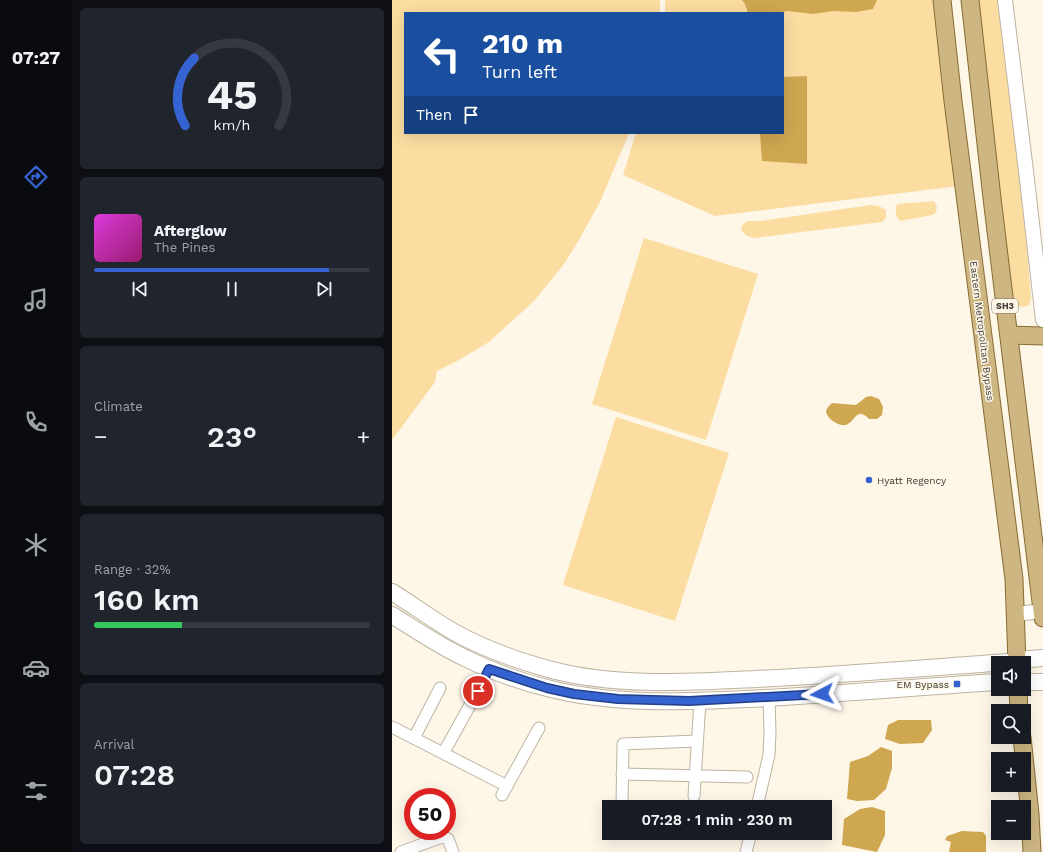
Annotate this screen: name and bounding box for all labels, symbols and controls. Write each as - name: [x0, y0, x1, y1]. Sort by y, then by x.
- text: 210 m: [482, 27, 563, 60]
- icon: left: [416, 28, 468, 80]
- text: 07:27: [12, 47, 60, 68]
- text: Turn left: [482, 61, 557, 82]
- text: 45: [206, 70, 258, 119]
- icon: arrive: [460, 104, 482, 126]
- text: Then: [416, 106, 452, 124]
- text: km/h: [214, 117, 250, 133]
- icon: directions: [22, 163, 50, 191]
- text: Afterglow: [154, 222, 227, 240]
- text: The Pines: [154, 240, 215, 255]
- street label: Eastern Metropolitan Bypass: [968, 260, 996, 402]
- icon: previous: [129, 278, 151, 300]
- icon: pause: [221, 278, 243, 300]
- icon: next: [313, 278, 335, 300]
- icon: music: [22, 286, 50, 314]
- road number: SH3: [992, 299, 1018, 313]
- text: Climate: [94, 399, 143, 414]
- icon: phone: [22, 408, 50, 436]
- text: 23°: [207, 419, 257, 454]
- text: −: [94, 424, 107, 449]
- text: +: [357, 424, 370, 449]
- marker: Hyatt Regency: [864, 475, 874, 485]
- place label: Hyatt Regency: [877, 475, 947, 486]
- icon: climate: [22, 531, 50, 559]
- text: Range · 32%: [94, 562, 171, 577]
- text: 160 km: [94, 582, 200, 617]
- icon: car: [22, 654, 50, 682]
- map controls: [991, 656, 1031, 840]
- button: sound: [991, 656, 1031, 696]
- position arrow: [801, 673, 843, 715]
- pin: [461, 674, 495, 708]
- place label: EM Bypass: [897, 679, 949, 690]
- marker: EM Bypass: [952, 679, 962, 689]
- icon: arrive: [467, 680, 489, 702]
- button: search: [991, 704, 1031, 744]
- text: Arrival: [94, 737, 135, 752]
- button: +: [991, 752, 1031, 792]
- text: 07:28: [94, 757, 175, 792]
- icon: filters: [22, 777, 50, 805]
- speed limit sign: 50: [404, 788, 456, 840]
- button: −: [991, 800, 1031, 840]
- text: 07:28 · 1 min · 230 m: [642, 811, 792, 829]

